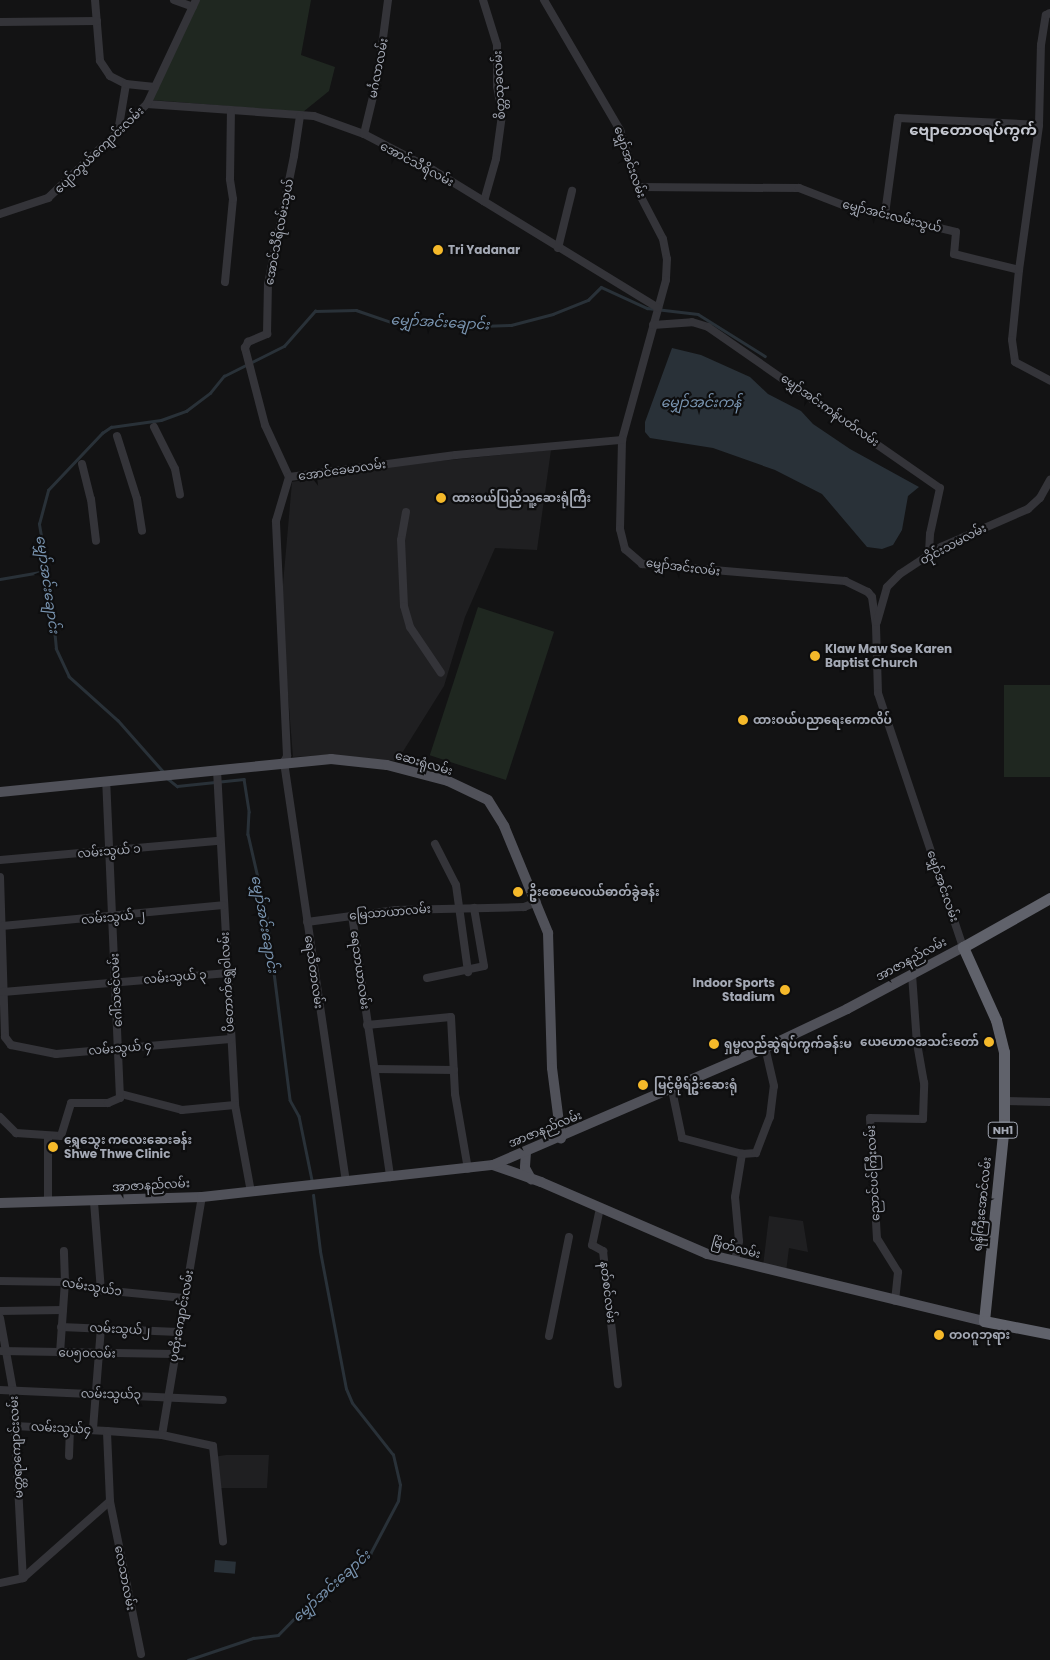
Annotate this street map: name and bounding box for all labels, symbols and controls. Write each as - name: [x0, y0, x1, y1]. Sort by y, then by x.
- street label: မင်္ဂလာလမ်း: [365, 37, 391, 99]
- street label: စိတ္တသုခလမ်း: [490, 50, 508, 120]
- street label: ပျော်ဘွယ်ကျောင်းလမ်း: [51, 104, 147, 196]
- district label: ဗျောတောဝရပ်ကွက်: [909, 121, 1037, 139]
- street label: မျှော်အင်းလမ်း: [611, 124, 649, 200]
- street label: အောင်သီရိလမ်း: [378, 139, 456, 189]
- street label: အောင်သီရိလမ်းသွယ်: [262, 178, 296, 286]
- street label: မျှော်အင်းလမ်းသွယ်: [841, 197, 943, 235]
- place label: Tri Yadanar: [448, 243, 520, 257]
- marker: Tri Yadanar: [432, 244, 444, 256]
- water label: မျှော်အင်းချောင်း: [390, 311, 490, 333]
- street label: မျှော်အင်းကန်ပတ်လမ်း: [778, 371, 882, 449]
- water label: မျှော်အင်းကန်: [661, 394, 741, 410]
- street label: အောင်ခေမာလမ်း: [297, 457, 387, 483]
- marker: ထားဝယ်ပြည်သူ့ဆေးရုံကြီး: [434, 491, 448, 505]
- place label: ထားဝယ်ပြည်သူ့ဆေးရုံကြီး: [452, 491, 591, 505]
- street label: တိုင်းသမလမ်း: [917, 521, 989, 567]
- water label: မျှော်အင်းချောင်း: [33, 534, 63, 634]
- street label: မျှော်အင်းလမ်း: [645, 555, 721, 579]
- place label: Klaw Maw Soe Karen Baptist Church: [825, 642, 952, 670]
- marker: Klaw Maw Soe Karen Baptist Church: [809, 650, 821, 662]
- place label: ထားဝယ်ပညာရေးကောလိပ်: [753, 713, 892, 727]
- marker: ထားဝယ်ပညာရေးကောလိပ်: [737, 714, 749, 726]
- street label: ဆေးရုံလမ်း: [394, 748, 454, 778]
- street label: လမ်းသွယ် ၁: [77, 841, 141, 861]
- street label: မျှော်အင်းလမ်း: [924, 848, 962, 924]
- water label: မျှော်အင်းချောင်း: [248, 874, 282, 974]
- marker: ဦးစောမေလယ်ဓာတ်ခွဲခန်း: [511, 885, 525, 899]
- place label: ဦးစောမေလယ်ဓာတ်ခွဲခန်း: [529, 885, 660, 899]
- street label: မြေသာယာလမ်း: [349, 901, 431, 923]
- street label: လမ်းသွယ် ၂: [80, 907, 146, 927]
- street label: ရေသာယာလမ်း: [347, 930, 373, 1010]
- street label: ပိတောက်ရွှေဝါလမ်း: [217, 931, 237, 1033]
- street label: ရေသီတာလမ်း: [302, 934, 326, 1010]
- street label: အာဇာနည်လမ်း: [873, 934, 949, 984]
- street label: ဂေါ်သဇင်လမ်း: [107, 953, 125, 1027]
- street label: လမ်းသွယ် ၃: [143, 967, 207, 987]
- place label: Indoor Sports Stadium: [692, 976, 775, 1004]
- marker: Indoor Sports Stadium: [779, 984, 791, 996]
- place label: ယေဟောဝအသင်းတော်: [860, 1035, 979, 1049]
- marker: ယေဟောဝအသင်းတော်: [983, 1036, 995, 1048]
- place label: ရှမ္မလည်ဆွဲရပ်ကွက်ခန်းမ: [724, 1037, 852, 1051]
- street label: လမ်းသွယ် ၄: [88, 1038, 152, 1058]
- marker: ရှမ္မလည်ဆွဲရပ်ကွက်ခန်းမ: [708, 1038, 720, 1050]
- marker: မြင့်မိုရ်ဦးဆေးရုံ: [636, 1078, 650, 1092]
- place label: မြင့်မိုရ်ဦးဆေးရုံ: [654, 1078, 737, 1092]
- street label: အာဇာနည်လမ်း: [506, 1108, 584, 1150]
- road number: NH1: [987, 1122, 1019, 1138]
- street label: ညောင်ပင်ကြီးလမ်း: [863, 1125, 883, 1221]
- place label: ရွှေသွေး ကလေးဆေးခန်း Shwe Thwe Clinic: [64, 1133, 192, 1161]
- marker: ရွှေသွေး ကလေးဆေးခန်း Shwe Thwe Clinic: [46, 1140, 60, 1154]
- street label: ရန်ကြီးအောင်လမ်း: [970, 1156, 994, 1252]
- street label: အာဇာနည်လမ်း: [112, 1176, 190, 1194]
- street label: မြိတ်လမ်း: [710, 1235, 762, 1261]
- street label: နတ်စင်လမ်း: [597, 1260, 619, 1324]
- street label: ပုထိုးကျောင်းလမ်း: [166, 1269, 196, 1363]
- street label: လမ်းသွယ်၁: [61, 1275, 123, 1299]
- street label: လမ်းသွယ်၂: [89, 1320, 151, 1338]
- place label: တဝဂူဘုရား: [949, 1328, 1010, 1342]
- marker: တဝဂူဘုရား: [933, 1329, 945, 1341]
- street label: ပေ၅၀လမ်း: [58, 1345, 116, 1361]
- street label: လမ်းသွယ်၃: [81, 1386, 141, 1402]
- street label: မတ္တရာကျောင်းလမ်း: [6, 1395, 26, 1499]
- street label: လမ်းသွယ်၄: [31, 1419, 91, 1437]
- street label: လေသာလမ်း: [112, 1544, 138, 1612]
- water label: မျှော်အင်းချောင်း: [289, 1547, 373, 1625]

